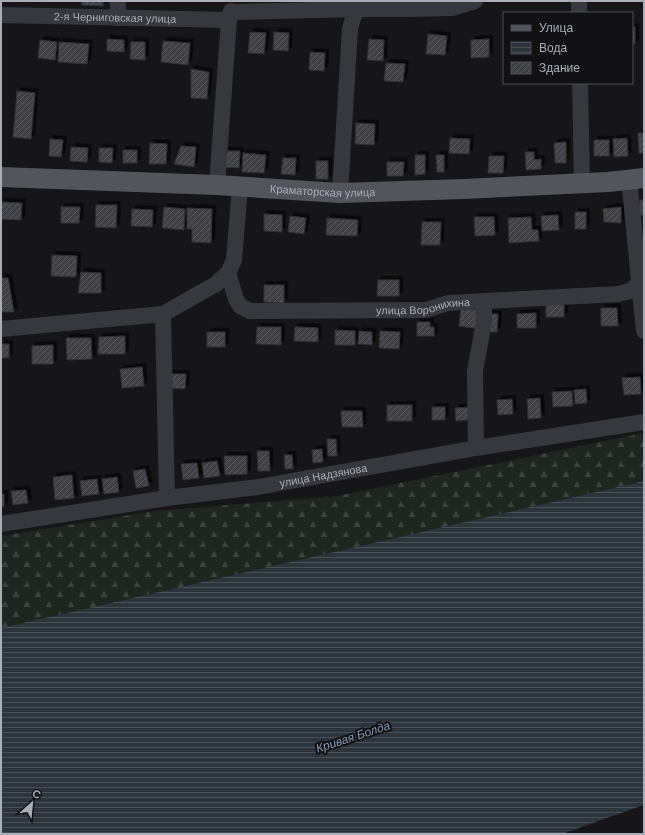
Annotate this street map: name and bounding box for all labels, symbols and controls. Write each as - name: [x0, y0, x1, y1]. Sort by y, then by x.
- street label: 2-я Черниговская улица: [54, 10, 177, 25]
- legend: [503, 12, 633, 84]
- text: Улица: [539, 21, 573, 35]
- text: Вода: [539, 41, 567, 55]
- text: Здание: [539, 61, 580, 75]
- street label: Краматорская улица: [270, 182, 376, 199]
- street label: улица Воронихина: [376, 296, 471, 316]
- street label: улица Надзянова: [278, 461, 369, 489]
- water label: Кривая Болда: [314, 718, 392, 756]
- north arrow: [12, 783, 52, 823]
- text: С: [30, 787, 43, 801]

